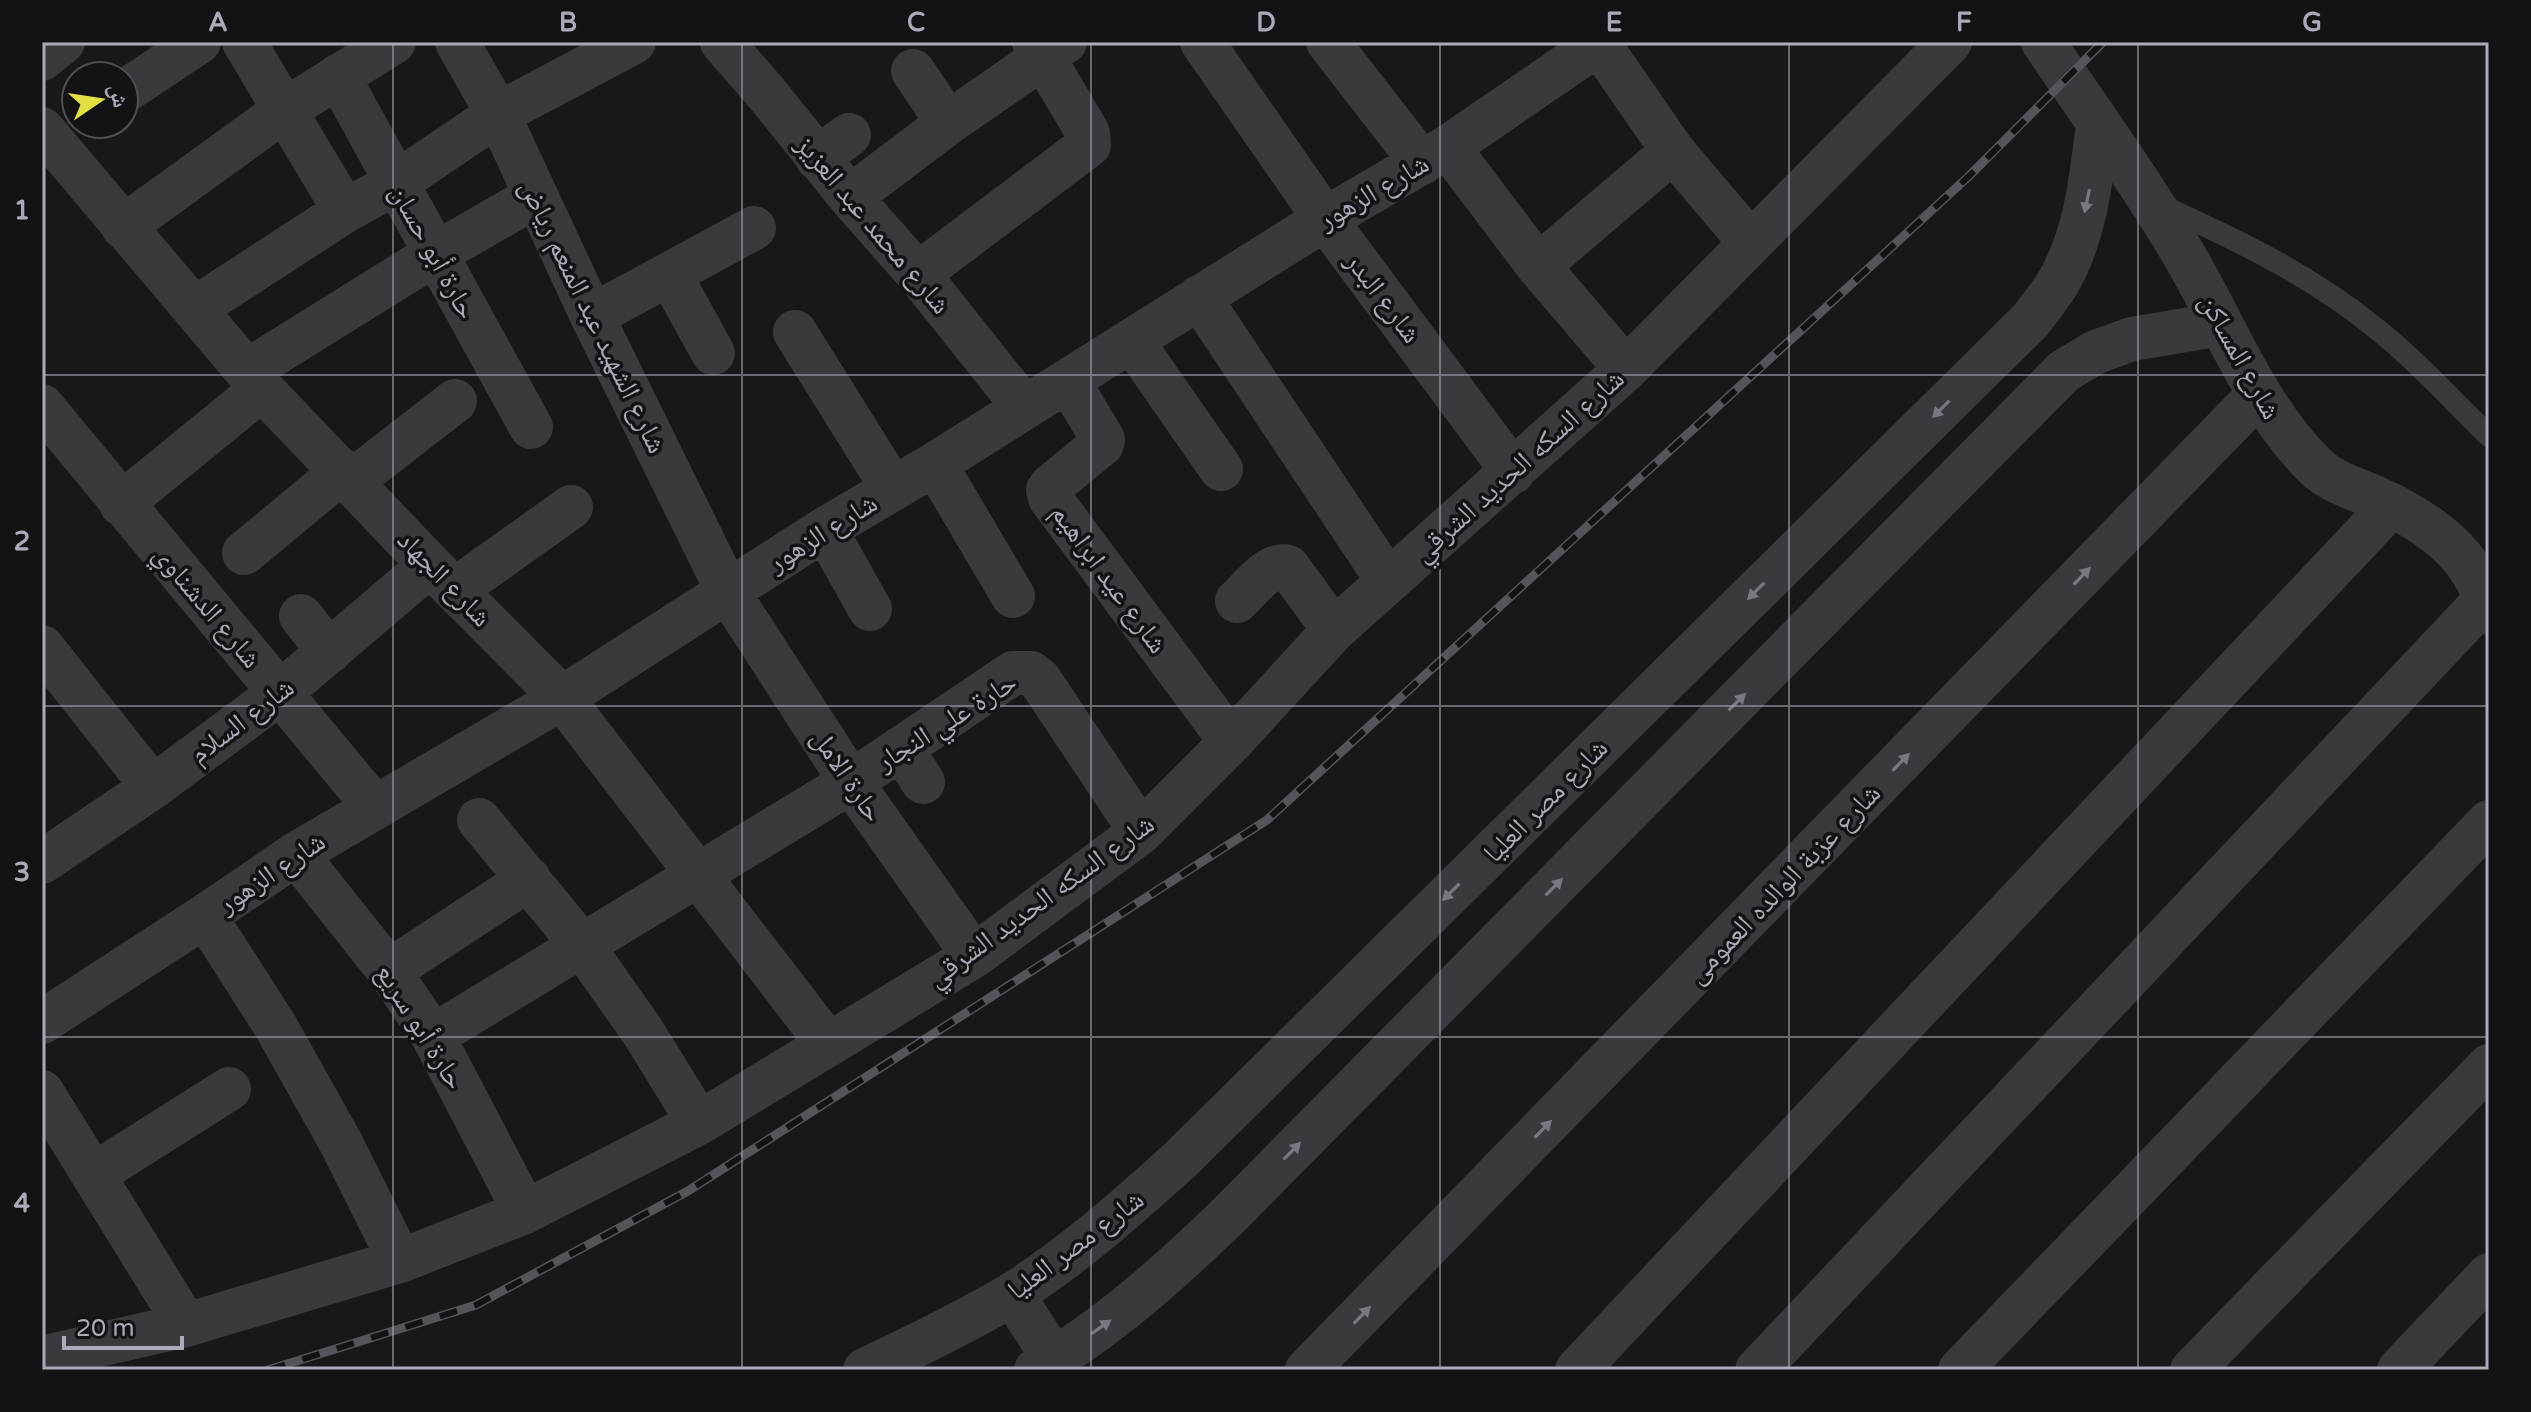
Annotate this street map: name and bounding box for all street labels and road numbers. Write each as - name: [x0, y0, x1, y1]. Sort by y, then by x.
- street label: شارع محمد عبد العزيز: [788, 127, 958, 321]
- street label: شارع الزهور: [1311, 147, 1435, 238]
- street label: شارع الشهيد عبد المنعم رياض: [511, 174, 674, 459]
- street label: حارة أبو حسان: [382, 178, 485, 325]
- street label: شارع البدر: [1337, 244, 1428, 350]
- street label: شارع المساكن: [2192, 288, 2289, 425]
- street label: شارع السكه الحديد الشرقي: [1406, 362, 1635, 573]
- street label: شارع الزهور: [761, 486, 884, 580]
- street label: شارع عيد ابراهيم: [1043, 497, 1175, 661]
- street label: شارع الجهاد: [390, 523, 499, 634]
- street label: شارع الدشناوي: [142, 538, 269, 678]
- street label: حارة علي النجار: [869, 665, 1026, 783]
- street label: شارع السلام: [182, 670, 301, 772]
- street label: حارة الامل: [804, 723, 891, 829]
- street label: شارع مصر العليا: [1476, 731, 1615, 870]
- street label: شارع عزبة الوالده العمومى: [1680, 777, 1888, 991]
- street label: شارع السكه الحديد الشرقي: [920, 807, 1164, 999]
- street label: شارع الزهور: [210, 824, 332, 922]
- street label: حارة أبو سريع: [368, 957, 473, 1096]
- street label: شارع مصر العليا: [1001, 1183, 1150, 1307]

